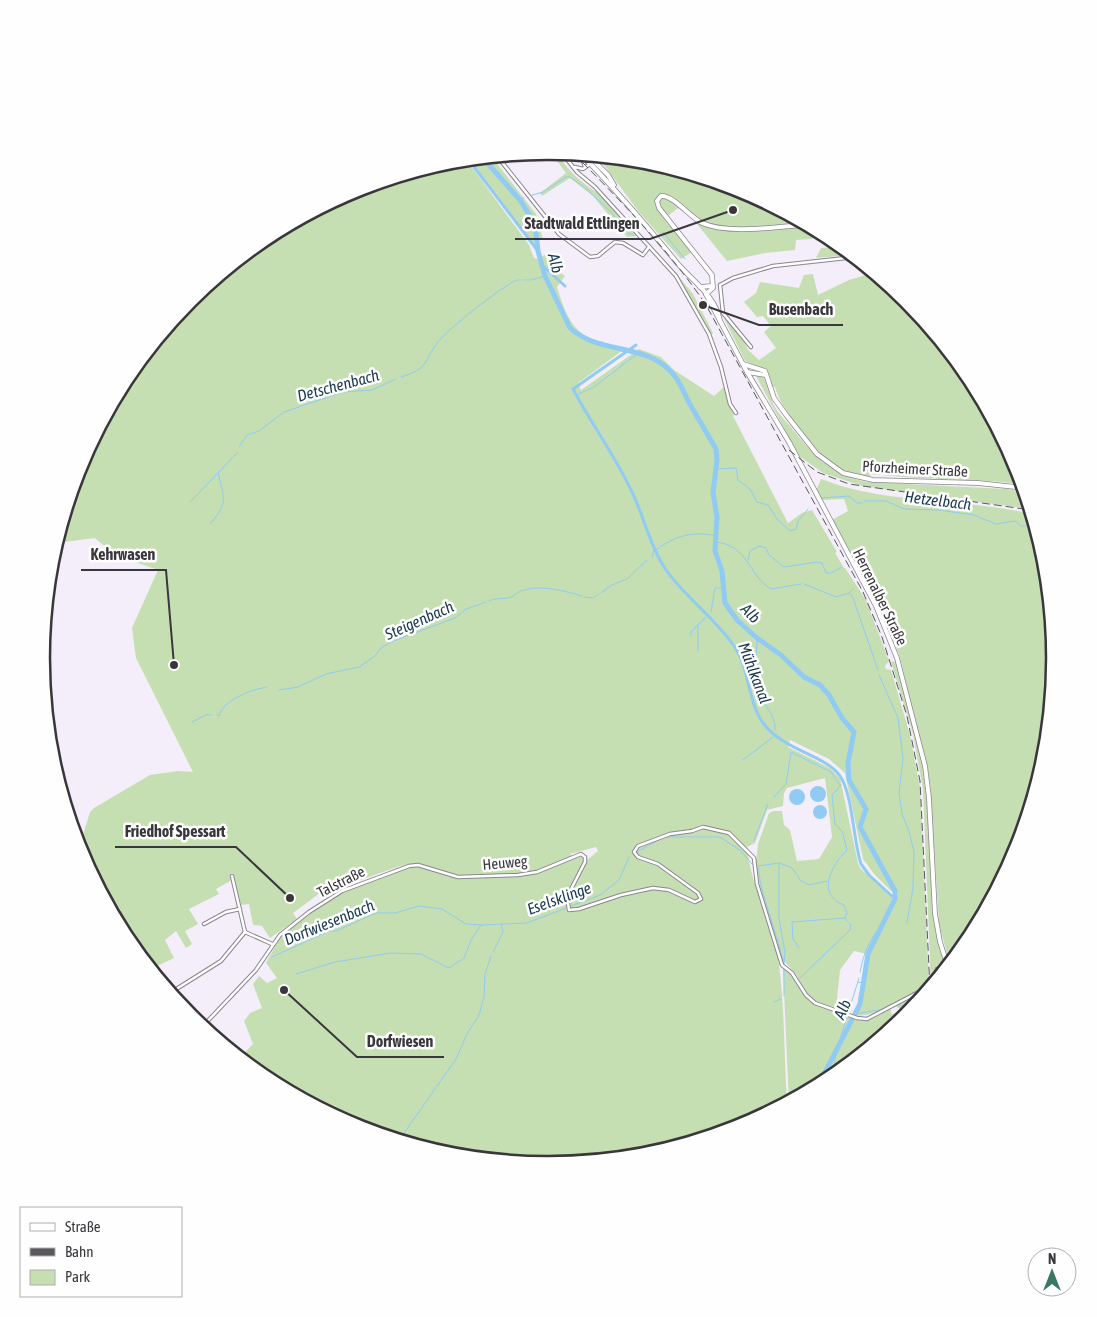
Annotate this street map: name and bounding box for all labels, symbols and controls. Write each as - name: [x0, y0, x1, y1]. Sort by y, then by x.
- callout: Stadtwald Ettlingen: [515, 208, 650, 239]
- text: Stadtwald Ettlingen: [525, 214, 640, 232]
- water label: Alb: [545, 250, 567, 275]
- callout: Busenbach: [759, 294, 843, 325]
- text: Busenbach: [769, 300, 834, 318]
- water label: Detschenbach: [295, 365, 381, 405]
- street label: Pforzheimer Straße: [862, 457, 968, 480]
- water label: Hetzelbach: [904, 487, 973, 513]
- callout: Kehrwasen: [81, 539, 166, 570]
- text: Kehrwasen: [91, 545, 156, 563]
- street label: Herrenalber Straße: [850, 546, 911, 648]
- water label: Steigenbach: [381, 597, 457, 644]
- water label: Alb: [737, 599, 764, 626]
- water label: Mühlkanal: [735, 640, 775, 706]
- callout: Friedhof Spessart: [115, 816, 236, 847]
- text: Friedhof Spessart: [125, 822, 226, 840]
- street label: Heuweg: [482, 852, 529, 873]
- street label: Talstraße: [314, 862, 368, 901]
- water label: Eselsklinge: [525, 878, 594, 919]
- water label: Dorfwiesenbach: [281, 896, 377, 948]
- water label: Alb: [829, 996, 854, 1023]
- callout: Dorfwiesen: [357, 1026, 444, 1057]
- text: Dorfwiesen: [367, 1032, 434, 1050]
- legend: [20, 1207, 182, 1297]
- text: Straße: [65, 1218, 101, 1235]
- text: Bahn: [65, 1243, 94, 1260]
- north arrow: [1027, 1247, 1077, 1297]
- text: N: [1048, 1251, 1056, 1267]
- text: Park: [65, 1268, 90, 1285]

